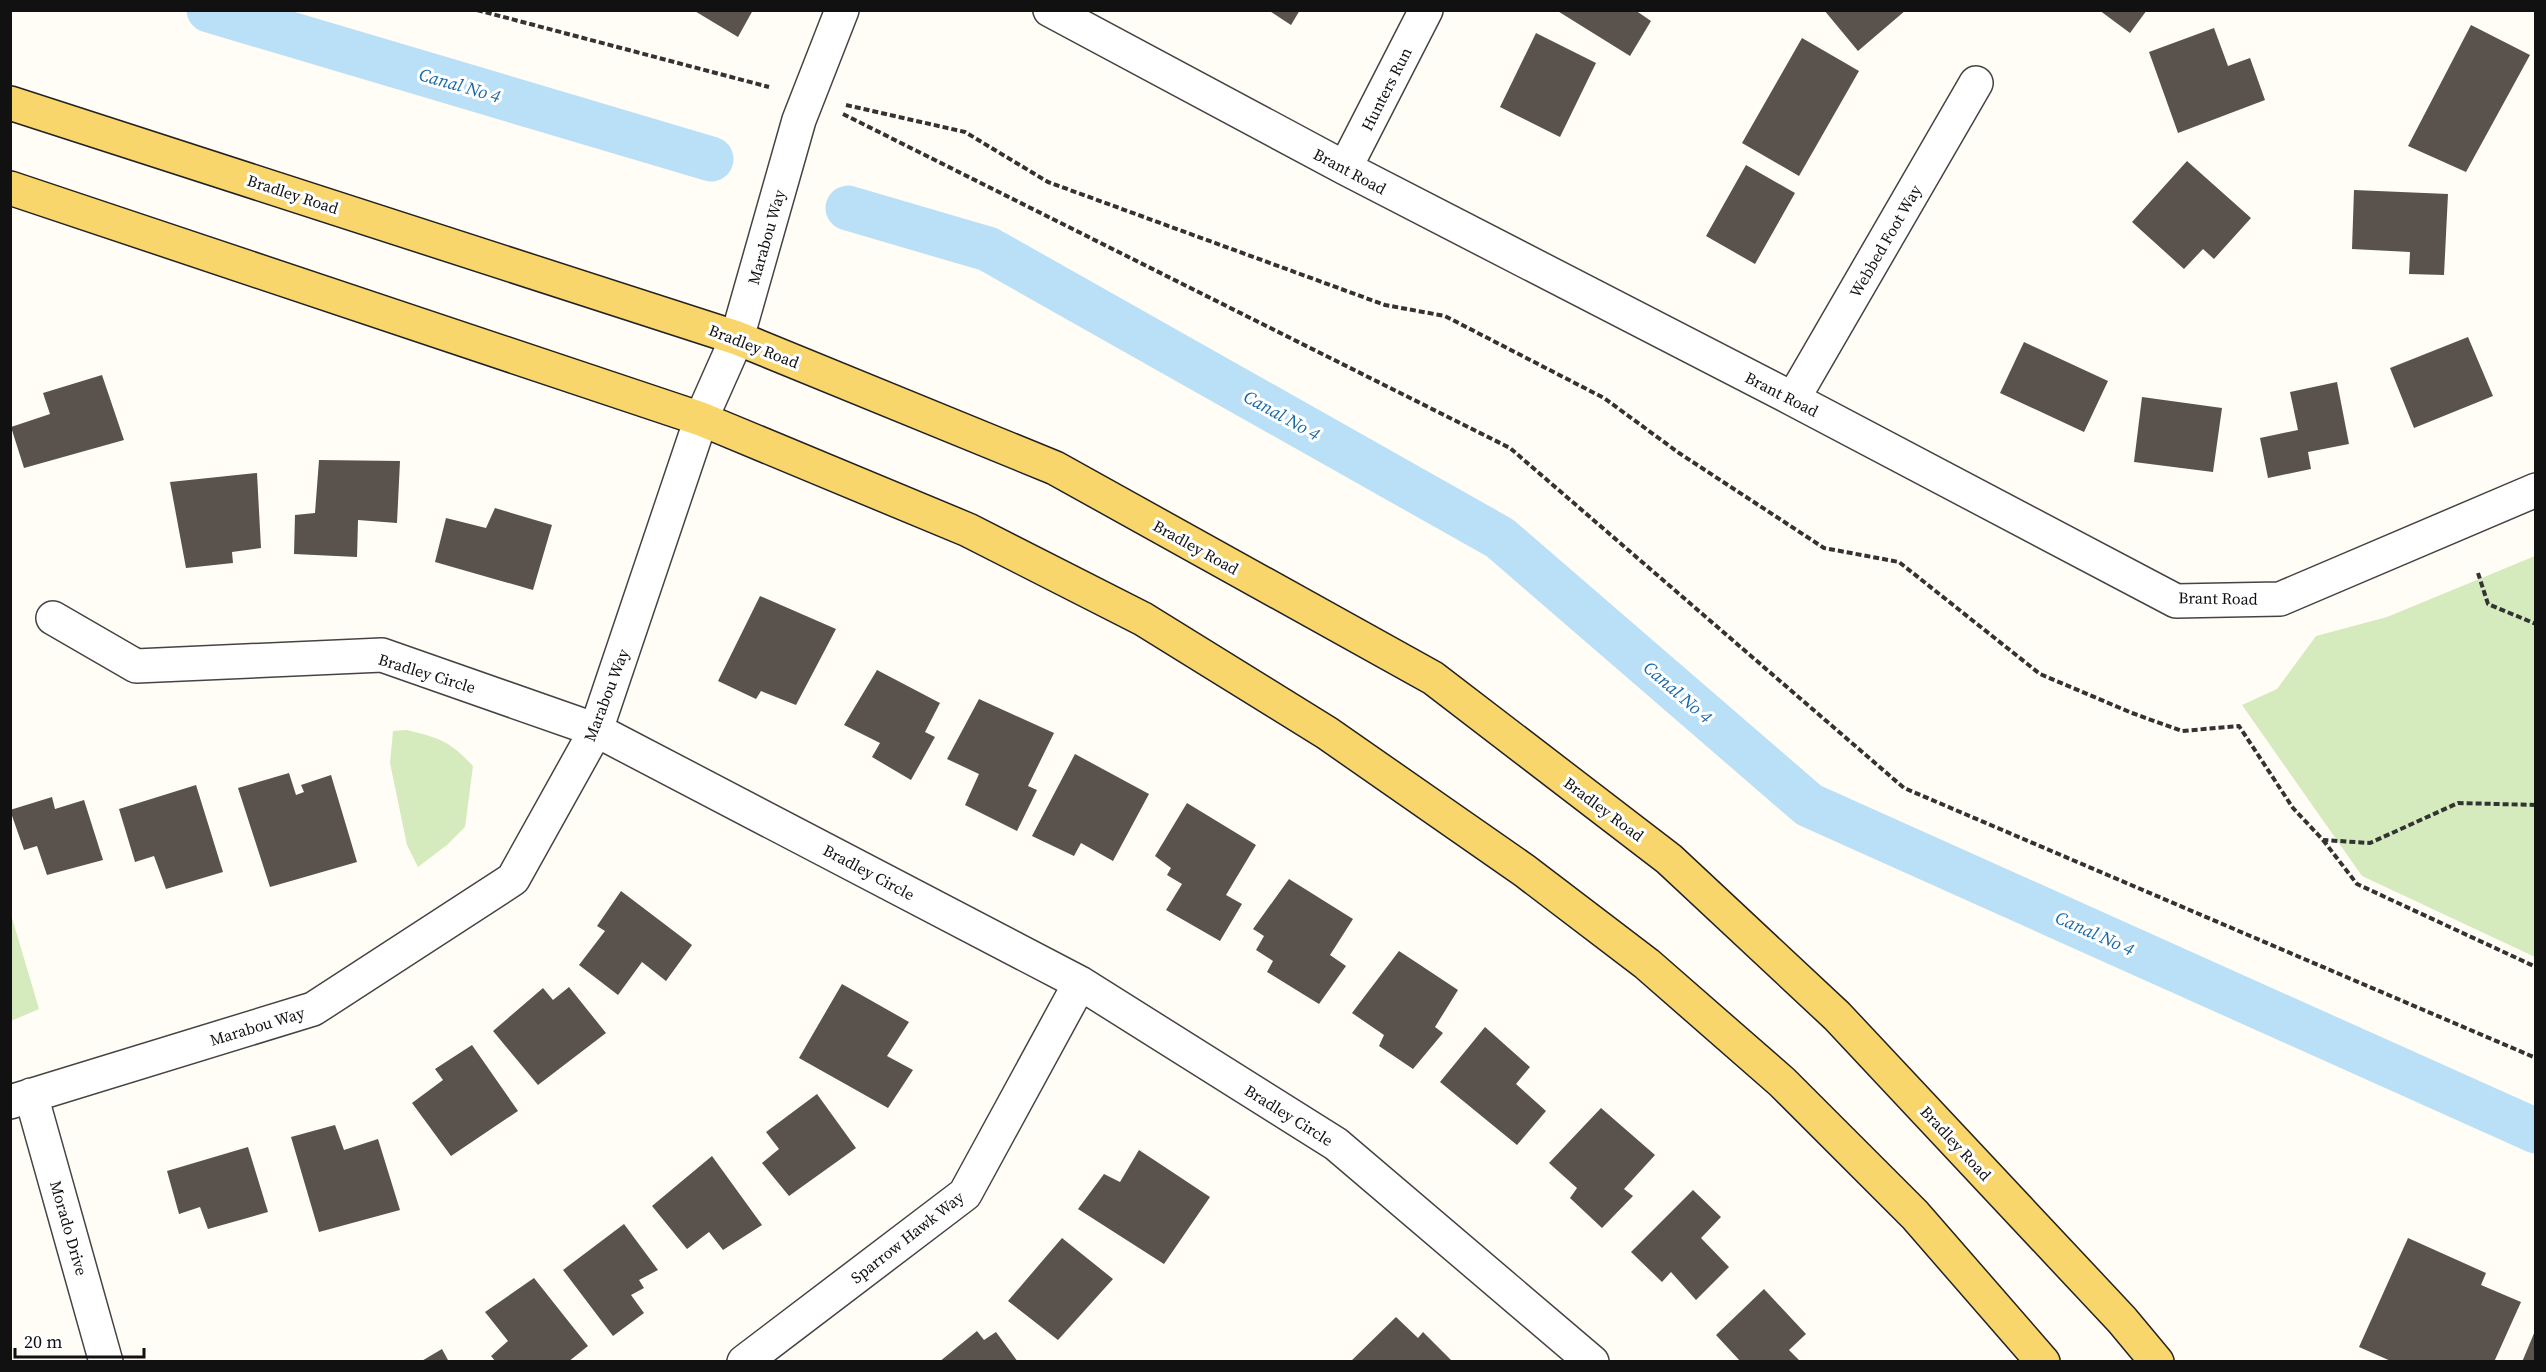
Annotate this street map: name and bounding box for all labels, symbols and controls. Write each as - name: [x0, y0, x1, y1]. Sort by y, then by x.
- street label: Hunters Run: [1356, 43, 1417, 135]
- water label: Canal No 4: [416, 61, 504, 109]
- street label: Brant Road: [1310, 143, 1390, 199]
- street label: Bradley Road: [245, 169, 341, 219]
- street label: Webbed Foot Way: [1844, 180, 1927, 301]
- street label: Marabou Way: [742, 186, 790, 287]
- street label: Bradley Road: [706, 319, 802, 373]
- street label: Brant Road: [1742, 366, 1822, 422]
- water label: Canal No 4: [1239, 384, 1325, 446]
- street label: Bradley Road: [1149, 514, 1243, 580]
- street label: Brant Road: [2178, 586, 2258, 610]
- street label: Marabou Way: [578, 645, 634, 745]
- street label: Bradley Circle: [376, 648, 478, 698]
- water label: Canal No 4: [1638, 655, 1718, 729]
- street label: Bradley Road: [1560, 772, 1648, 846]
- street label: Bradley Circle: [819, 839, 919, 905]
- water label: Canal No 4: [2052, 905, 2138, 961]
- street label: Marabou Way: [207, 1001, 308, 1051]
- street label: Bradley Circle: [1241, 1079, 1337, 1151]
- street label: Bradley Road: [1916, 1101, 1996, 1185]
- street label: Morado Drive: [45, 1178, 93, 1278]
- street label: Sparrow Hawk Way: [846, 1185, 969, 1288]
- scale bar: [15, 1321, 144, 1359]
- text: 20 m: [24, 1329, 62, 1354]

